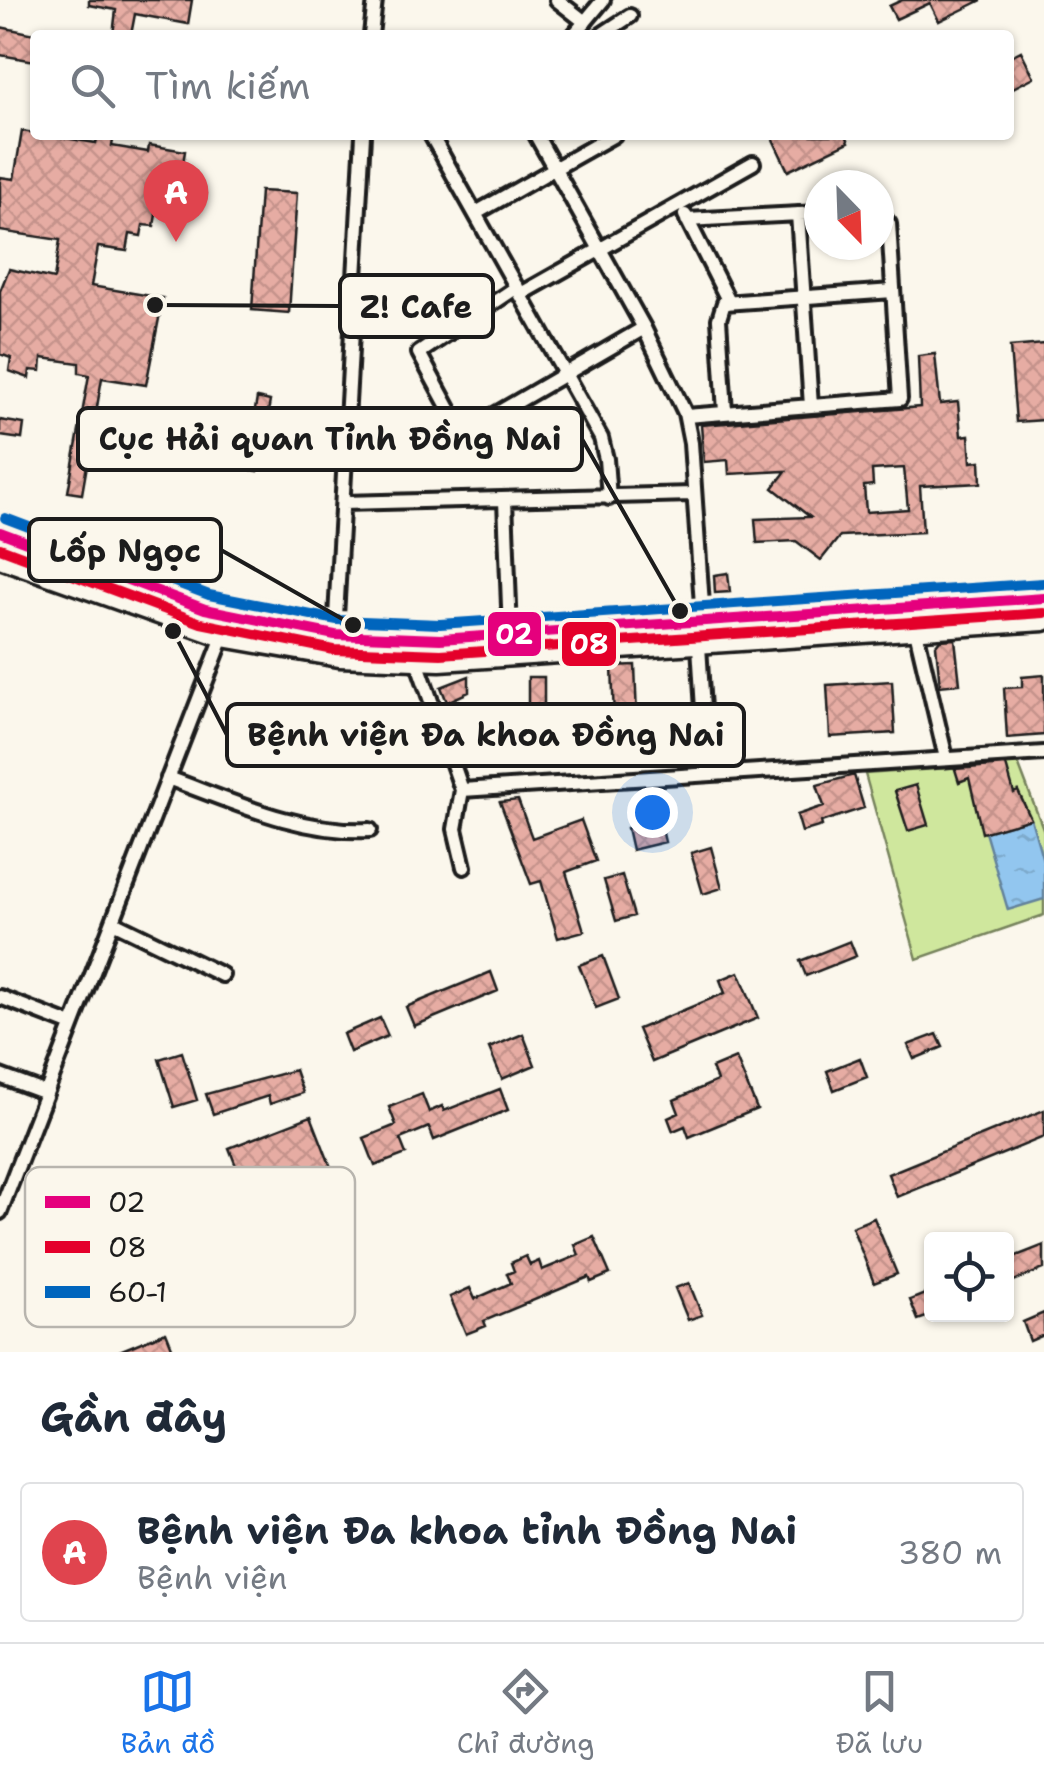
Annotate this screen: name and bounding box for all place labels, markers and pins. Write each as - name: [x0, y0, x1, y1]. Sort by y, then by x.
- pin: A: [144, 160, 208, 242]
- callout: Z! Cafe: [340, 275, 493, 337]
- callout: Cục Hải quan Tỉnh Đồng Nai: [78, 408, 582, 470]
- callout: Lốp Ngọc: [29, 519, 221, 581]
- callout: Bệnh viện Đa khoa Đồng Nai: [227, 704, 744, 766]

